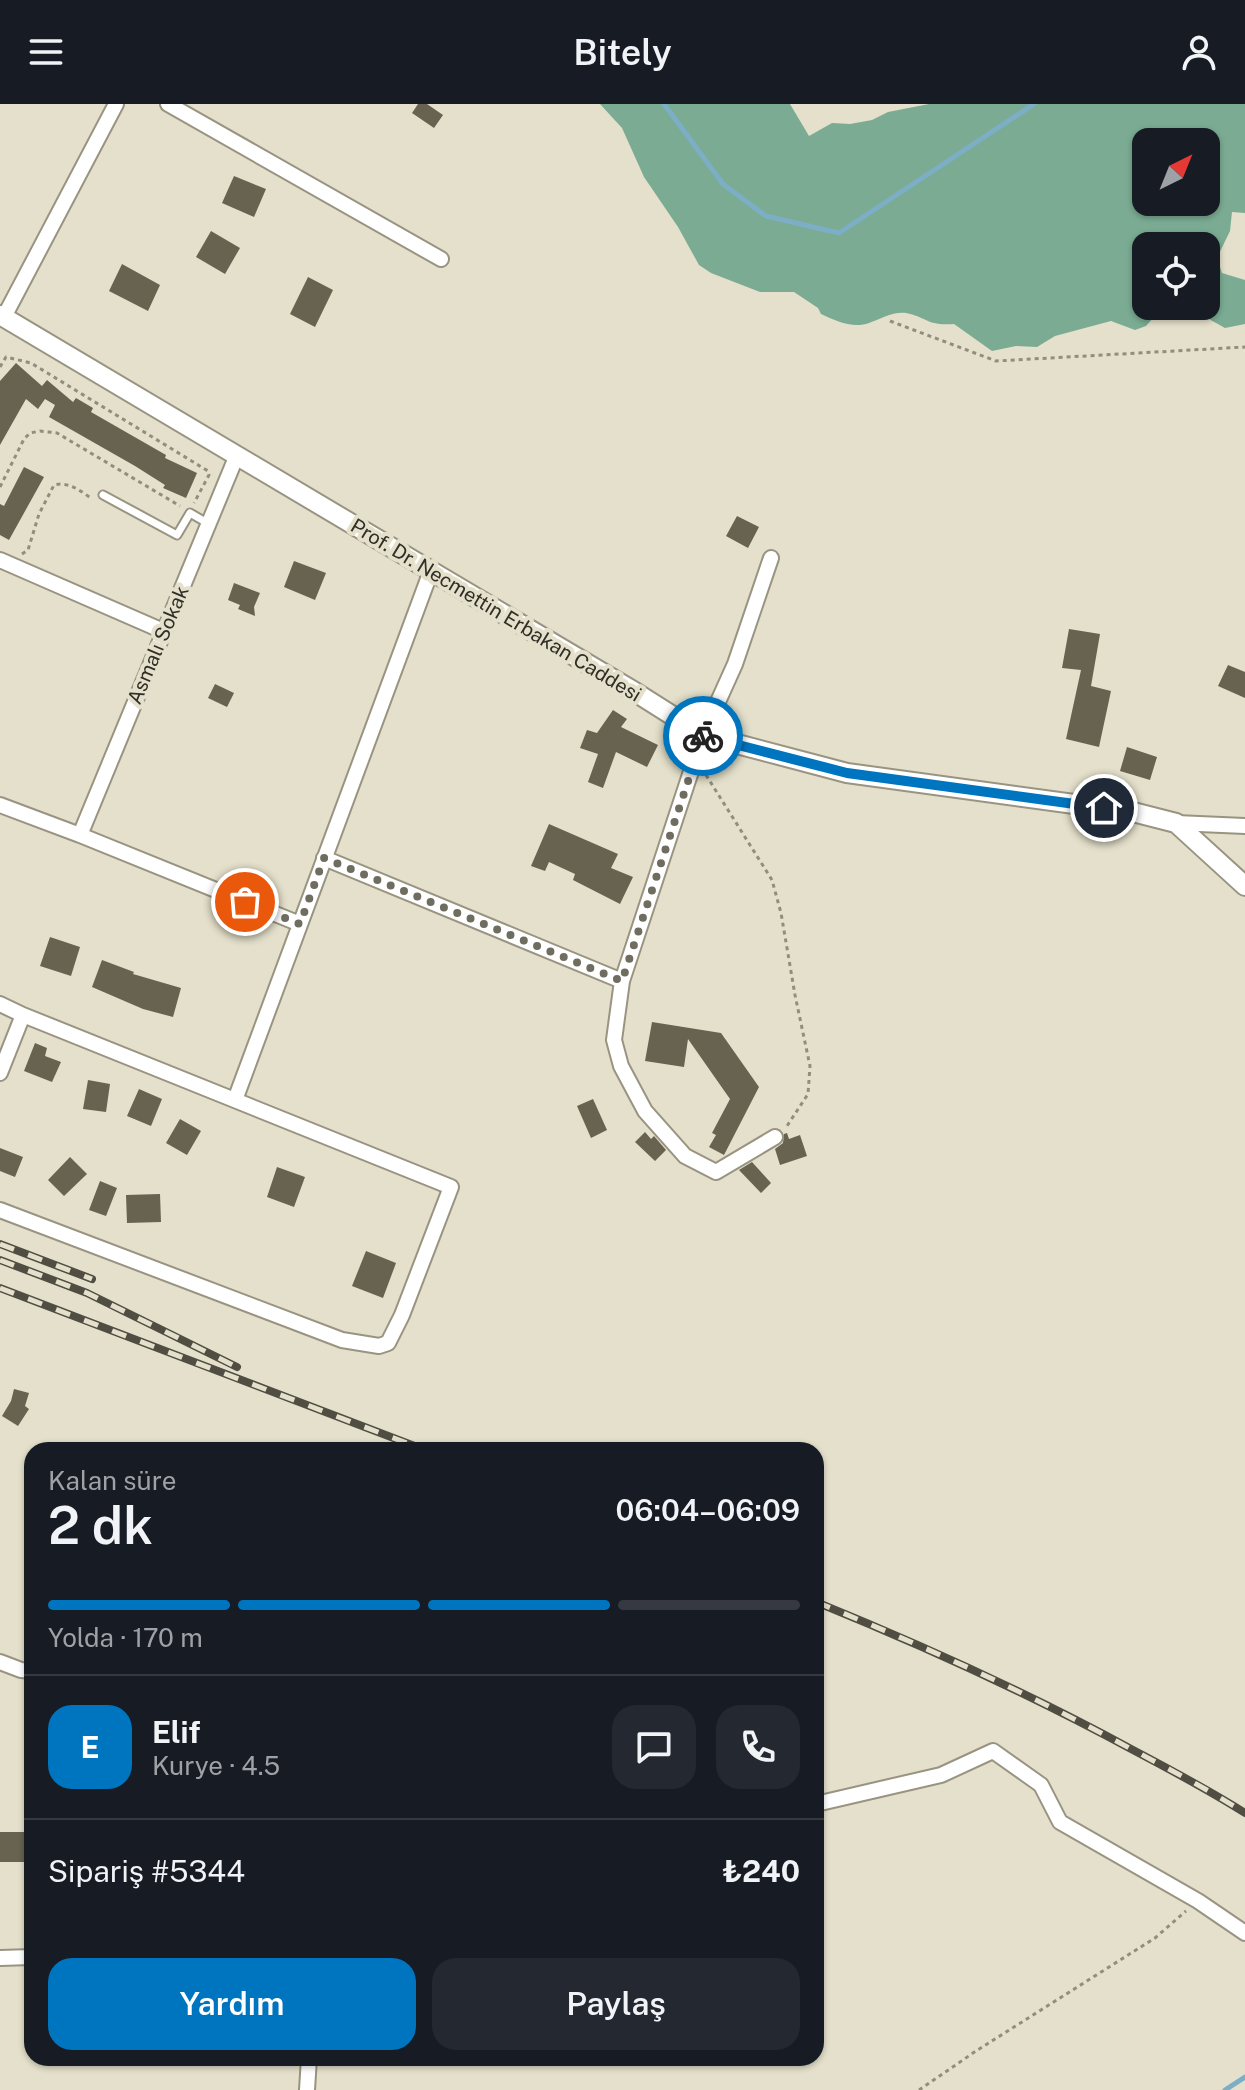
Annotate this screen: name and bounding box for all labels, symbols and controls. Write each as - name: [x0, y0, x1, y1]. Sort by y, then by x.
- icon: menu: [24, 30, 68, 74]
- icon: person: [1177, 30, 1221, 74]
- text: Bitely: [573, 31, 672, 73]
- north arrow: [1132, 128, 1220, 216]
- map controls: [1132, 128, 1220, 320]
- button: locate: [1132, 232, 1220, 320]
- street label: Prof. Dr. Necmettin Erbakan Caddesi: [346, 514, 646, 706]
- street label: Asmalı Sokak: [122, 582, 194, 708]
- courier: [663, 696, 743, 776]
- icon: bike: [681, 714, 725, 758]
- pin: [1070, 774, 1138, 842]
- icon: home: [1082, 786, 1126, 830]
- pin: [211, 868, 279, 936]
- icon: bag: [223, 880, 267, 924]
- text: Kalan süre: [48, 1465, 176, 1496]
- text: 06:04–06:09: [616, 1492, 800, 1528]
- text: 2 dk: [48, 1495, 153, 1556]
- text: Yolda · 170 m: [48, 1622, 203, 1653]
- button: chat: [612, 1705, 696, 1789]
- button: phone: [716, 1705, 800, 1789]
- text: Elif: [152, 1714, 200, 1750]
- text: E: [80, 1729, 100, 1765]
- text: Kurye · 4.5: [152, 1750, 280, 1781]
- text: Sipariş #5344: [48, 1853, 245, 1889]
- text: ₺240: [722, 1853, 800, 1889]
- button: Yardım: [48, 1958, 416, 2050]
- button: Paylaş: [432, 1958, 800, 2050]

